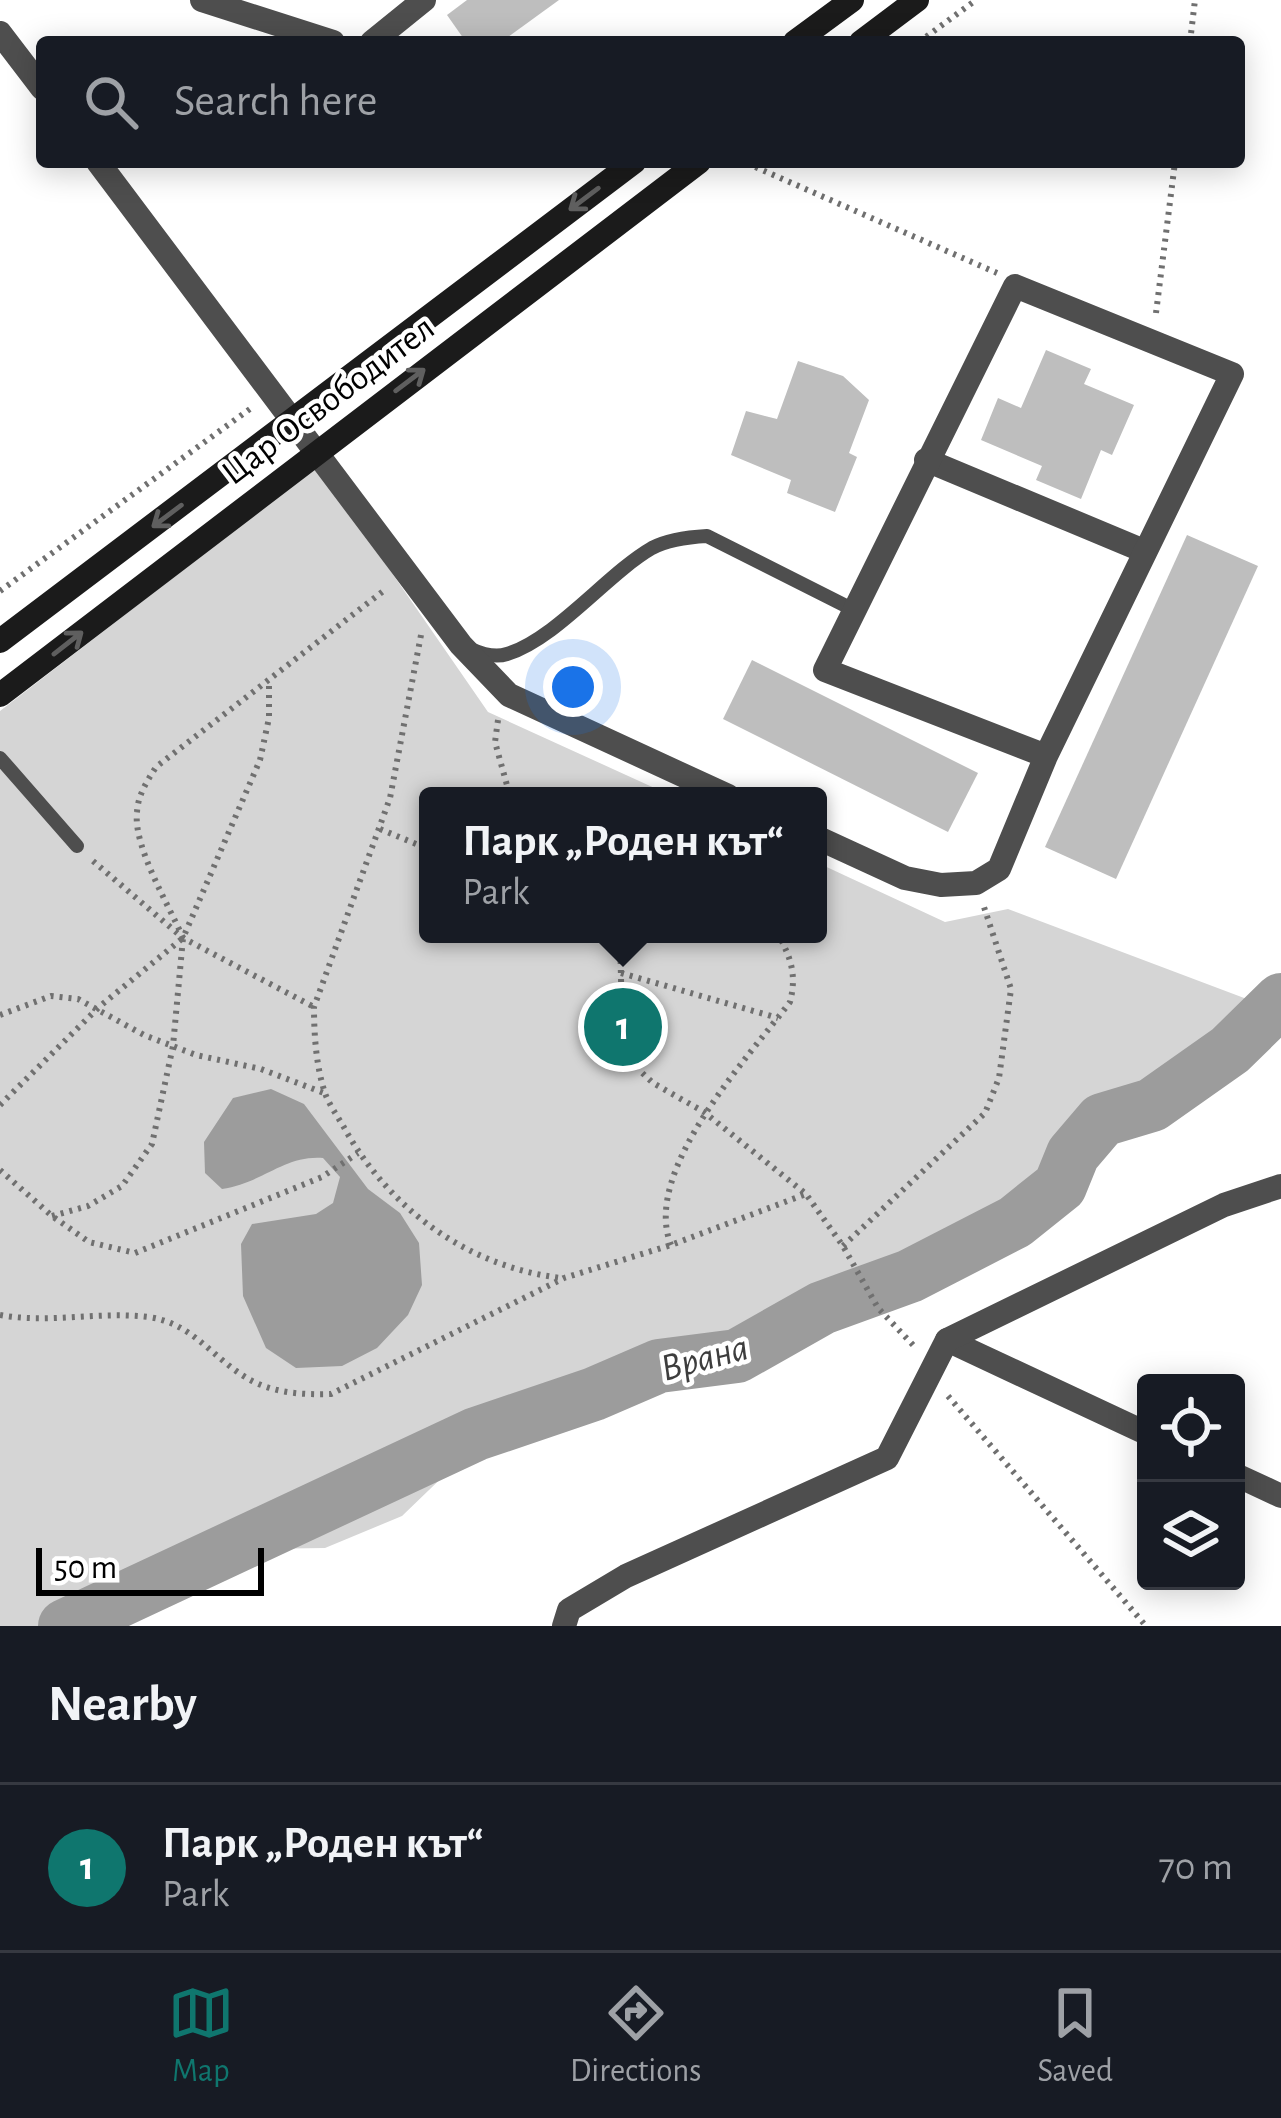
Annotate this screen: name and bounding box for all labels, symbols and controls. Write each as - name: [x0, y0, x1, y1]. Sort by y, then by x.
- search box: [36, 36, 1245, 168]
- icon: search: [78, 69, 144, 135]
- text: Search here: [174, 79, 377, 124]
- one-way arrow: [568, 186, 600, 212]
- street label: Цар Освободител: [215, 309, 441, 492]
- one-way arrow: [393, 368, 426, 394]
- one-way arrow: [151, 502, 183, 529]
- one-way arrow: [51, 630, 83, 657]
- your location: [543, 657, 603, 717]
- popup: [419, 787, 827, 943]
- text: Парк „Роден кът“: [462, 819, 784, 864]
- text: Park: [462, 873, 530, 912]
- pin: 1: [584, 982, 662, 1072]
- water label: Врана: [657, 1328, 753, 1389]
- map controls: [1137, 1374, 1245, 1590]
- button: locate: [1137, 1374, 1245, 1482]
- button: layers: [1137, 1482, 1245, 1590]
- scale bar: [36, 1542, 264, 1595]
- text: 50 m: [54, 1552, 117, 1585]
- text: Nearby: [48, 1679, 197, 1730]
- text: Парк „Роден кът“: [162, 1821, 484, 1866]
- text: 1: [80, 1848, 94, 1887]
- text: 70 m: [1159, 1848, 1233, 1887]
- text: Park: [162, 1875, 229, 1914]
- tab: Map: [168, 1980, 234, 2092]
- tab: Directions: [570, 1980, 701, 2092]
- tab: Saved: [1037, 1980, 1113, 2092]

